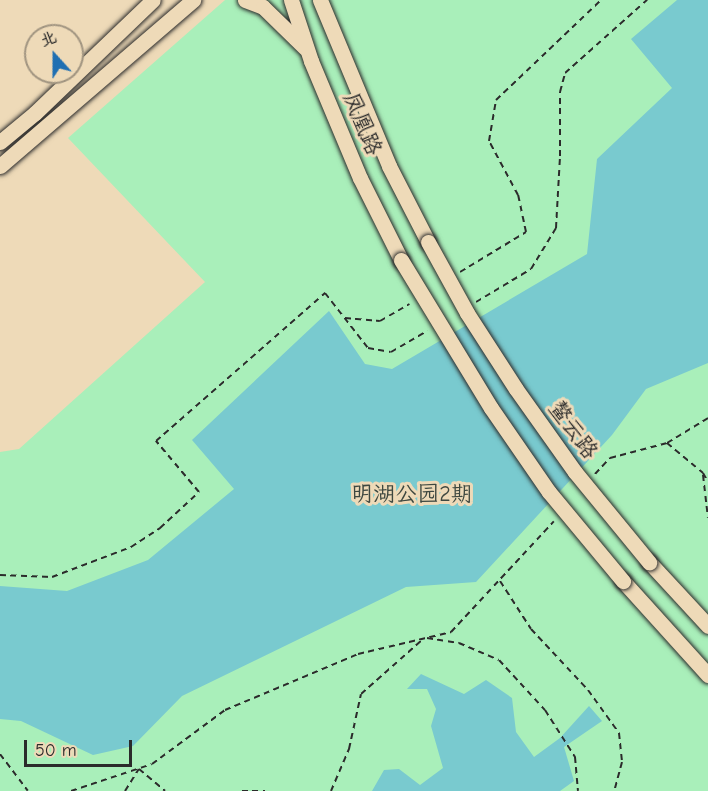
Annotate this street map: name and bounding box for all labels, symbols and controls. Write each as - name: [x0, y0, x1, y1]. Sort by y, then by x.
- north arrow: [24, 24, 84, 84]
- text: 北: [38, 28, 59, 50]
- street label: 凤凰路: [337, 88, 387, 160]
- street label: 鳌云路: [543, 396, 603, 464]
- park label: 明湖公园2期: [351, 482, 473, 508]
- scale bar: [27, 728, 135, 766]
- text: 50 m: [35, 740, 77, 761]

